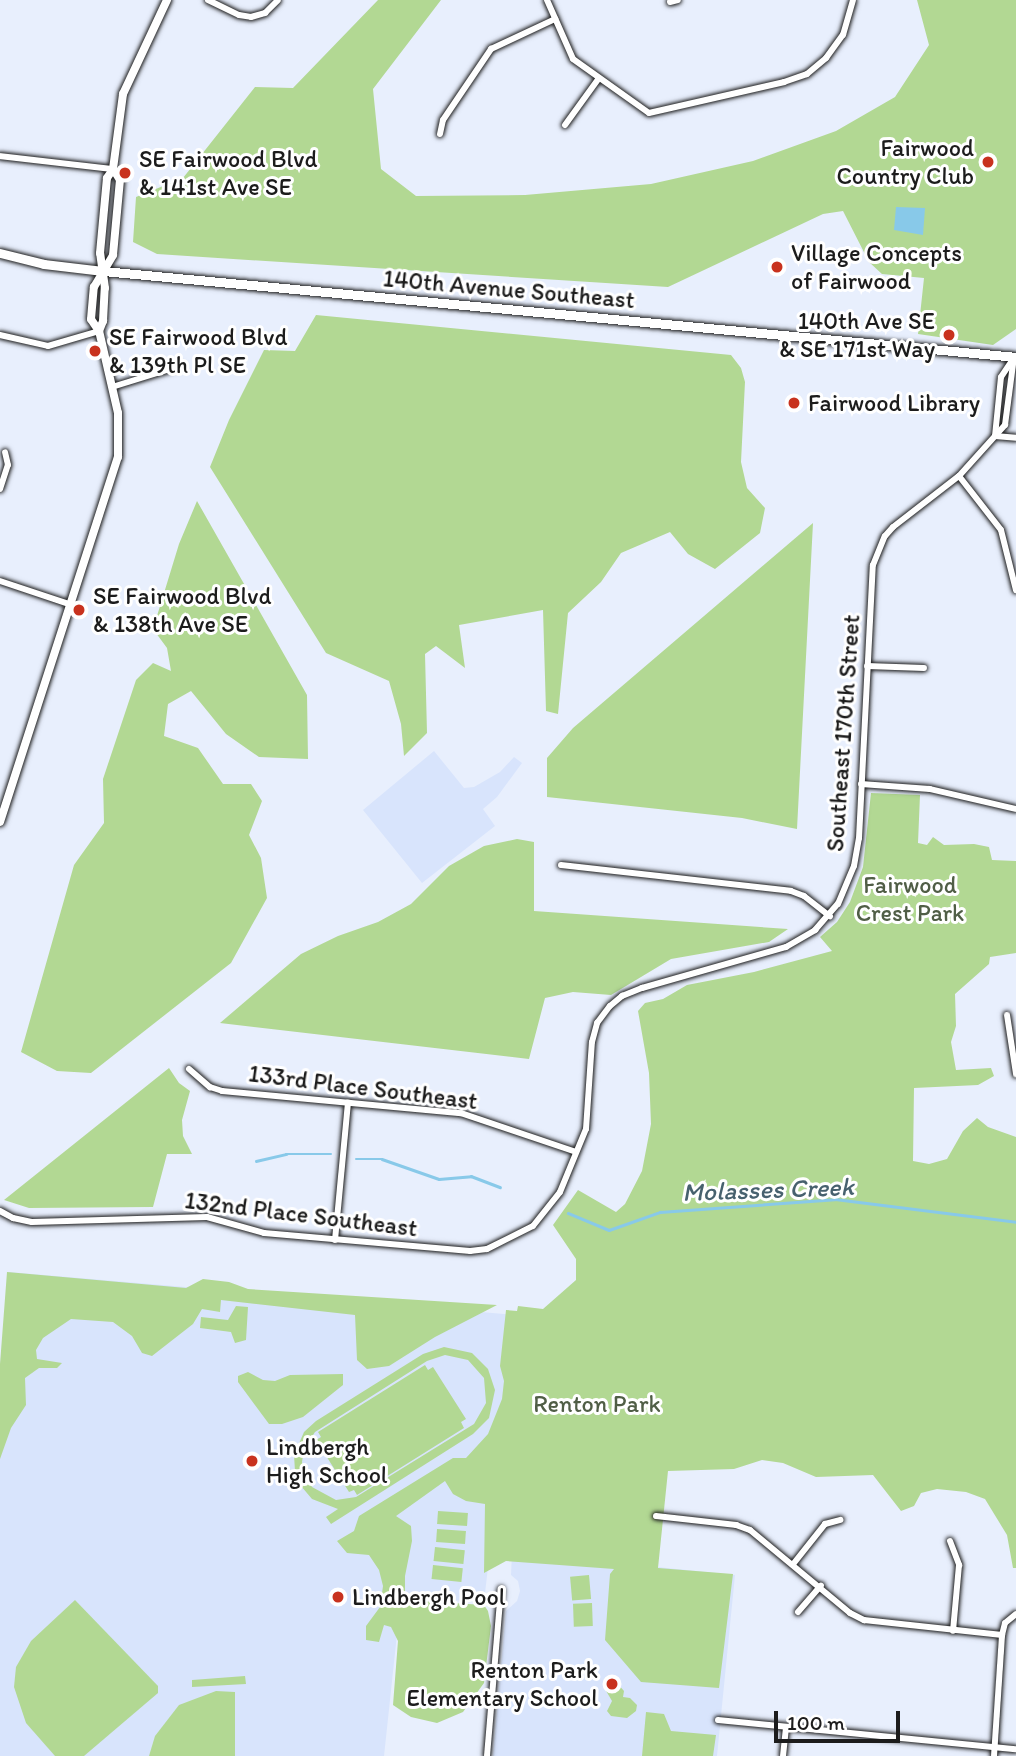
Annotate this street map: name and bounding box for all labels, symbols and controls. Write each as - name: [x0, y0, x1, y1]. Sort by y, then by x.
- place label: Fairwood Country Club: [836, 134, 974, 190]
- place label: SE Fairwood Blvd & 141st Ave SE: [139, 145, 317, 201]
- marker: Fairwood Country Club: [980, 154, 996, 170]
- marker: SE Fairwood Blvd & 141st Ave SE: [117, 165, 133, 181]
- place label: Village Concepts of Fairwood: [791, 239, 962, 295]
- marker: Village Concepts of Fairwood: [769, 259, 785, 275]
- street label: 140th Avenue Southeast: [382, 264, 636, 314]
- place label: 140th Ave SE & SE 171st Way: [780, 307, 935, 363]
- place label: SE Fairwood Blvd & 139th Pl SE: [109, 323, 287, 379]
- marker: 140th Ave SE & SE 171st Way: [941, 327, 957, 343]
- marker: SE Fairwood Blvd & 139th Pl SE: [87, 343, 103, 359]
- place label: Fairwood Library: [808, 389, 979, 417]
- marker: Fairwood Library: [786, 395, 802, 411]
- place label: SE Fairwood Blvd & 138th Ave SE: [93, 582, 271, 638]
- marker: SE Fairwood Blvd & 138th Ave SE: [71, 602, 87, 618]
- street label: Southeast 170th Street: [820, 614, 866, 852]
- park label: Fairwood Crest Park: [856, 871, 964, 927]
- street label: 133rd Place Southeast: [247, 1059, 479, 1115]
- water label: Molasses Creek: [682, 1171, 854, 1209]
- street label: 132nd Place Southeast: [183, 1185, 419, 1243]
- park label: Renton Park: [534, 1390, 660, 1418]
- place label: Lindbergh High School: [266, 1433, 387, 1489]
- marker: Lindbergh High School: [244, 1453, 260, 1469]
- place label: Lindbergh Pool: [352, 1583, 505, 1611]
- marker: Lindbergh Pool: [330, 1589, 346, 1605]
- place label: Renton Park Elementary School: [407, 1656, 598, 1712]
- marker: Renton Park Elementary School: [604, 1676, 620, 1692]
- scale bar: [778, 1696, 904, 1740]
- text: 100 m: [787, 1710, 845, 1735]

